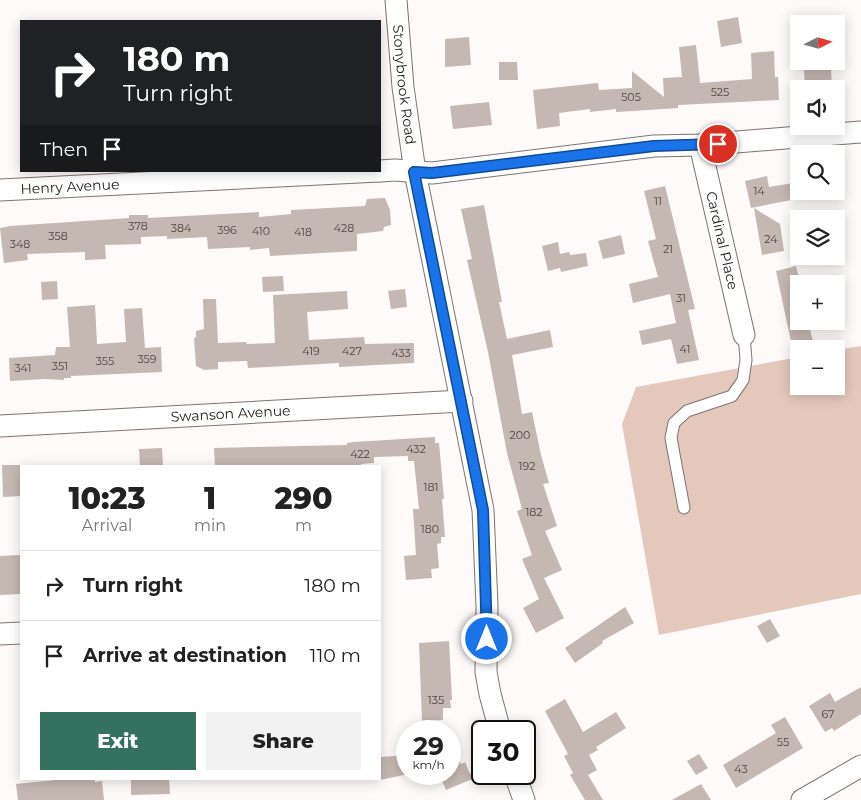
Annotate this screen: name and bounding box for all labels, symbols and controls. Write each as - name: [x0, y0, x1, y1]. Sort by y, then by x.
- north arrow: [790, 15, 845, 70]
- map controls: [790, 15, 845, 395]
- street label: Stonybrook Road: [389, 24, 420, 146]
- text: 180 m: [123, 37, 230, 80]
- icon: right: [40, 40, 105, 105]
- text: Turn right: [123, 80, 233, 107]
- button: sound: [790, 80, 845, 135]
- house number: 525: [711, 85, 729, 99]
- house number: 505: [621, 90, 641, 104]
- pin: [697, 123, 739, 165]
- icon: arrive: [704, 130, 732, 158]
- icon: arrive: [98, 135, 126, 163]
- text: Then: [40, 138, 88, 161]
- button: search: [790, 145, 845, 200]
- street label: Henry Avenue: [20, 175, 120, 198]
- house number: 14: [753, 184, 765, 198]
- street label: Cardinal Place: [702, 190, 742, 291]
- house number: 11: [654, 194, 662, 208]
- button: layers: [790, 210, 845, 265]
- house number: 378: [128, 219, 148, 233]
- house number: 384: [171, 221, 192, 235]
- house number: 428: [334, 221, 354, 235]
- house number: 396: [217, 223, 237, 237]
- house number: 410: [252, 224, 270, 238]
- house number: 418: [294, 225, 312, 239]
- house number: 358: [48, 229, 68, 243]
- house number: 24: [764, 232, 778, 246]
- house number: 348: [10, 237, 30, 251]
- house number: 21: [663, 242, 673, 256]
- button: +: [790, 275, 845, 330]
- house number: 31: [676, 291, 686, 305]
- button: −: [790, 340, 845, 395]
- house number: 41: [680, 342, 690, 356]
- house number: 419: [302, 344, 320, 358]
- house number: 427: [342, 344, 362, 358]
- house number: 433: [391, 346, 411, 360]
- house number: 359: [137, 352, 157, 366]
- house number: 355: [96, 354, 114, 368]
- house number: 351: [52, 359, 68, 373]
- house number: 341: [14, 361, 32, 375]
- street label: Swanson Avenue: [170, 401, 291, 426]
- house number: 200: [510, 428, 530, 442]
- house number: 432: [406, 442, 426, 456]
- house number: 422: [350, 447, 370, 461]
- house number: 192: [519, 459, 535, 473]
- text: 10:23: [68, 480, 146, 517]
- text: 1: [204, 480, 216, 517]
- text: 290: [275, 480, 333, 517]
- house number: 181: [424, 480, 438, 494]
- house number: 182: [525, 505, 543, 519]
- text: Arrival: [82, 516, 132, 535]
- text: min: [194, 516, 226, 535]
- text: m: [295, 516, 312, 535]
- house number: 180: [421, 522, 439, 536]
- icon: right: [40, 572, 68, 600]
- text: Turn right: [83, 574, 183, 597]
- text: 180 m: [304, 574, 361, 597]
- position arrow: [460, 612, 512, 664]
- icon: arrive: [40, 642, 68, 670]
- text: Arrive at destination: [83, 644, 287, 667]
- text: 110 m: [310, 644, 361, 667]
- house number: 135: [428, 693, 444, 707]
- house number: 67: [821, 707, 835, 721]
- button: Exit: [40, 712, 196, 770]
- button: Share: [206, 712, 361, 770]
- speed limit sign: 30: [471, 720, 536, 785]
- text: 29: [413, 731, 444, 761]
- house number: 55: [777, 735, 789, 749]
- text: km/h: [412, 757, 445, 772]
- house number: 43: [734, 762, 748, 776]

